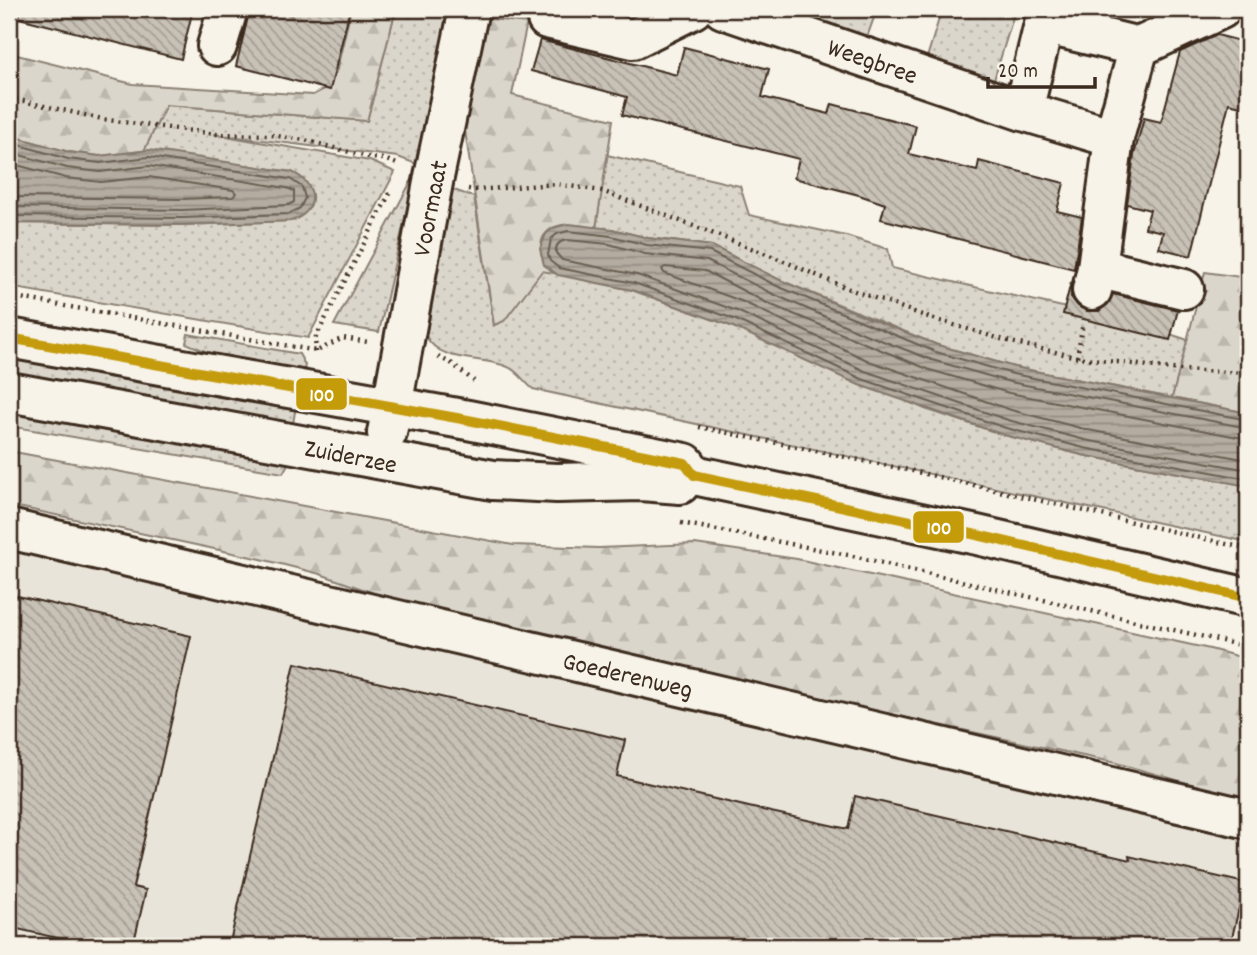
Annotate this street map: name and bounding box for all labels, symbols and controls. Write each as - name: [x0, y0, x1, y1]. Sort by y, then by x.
- street label: Weegbree: [822, 31, 922, 96]
- scale bar: [988, 46, 1094, 90]
- text: 20 m: [998, 58, 1038, 88]
- street label: Voormaat: [405, 157, 460, 260]
- line badge: 100: [295, 377, 348, 411]
- text: 100: [310, 384, 334, 411]
- street label: Zuiderzee: [301, 431, 400, 486]
- line badge: 100: [912, 510, 965, 544]
- text: 100: [927, 517, 951, 544]
- street label: Goederenweg: [559, 644, 696, 710]

